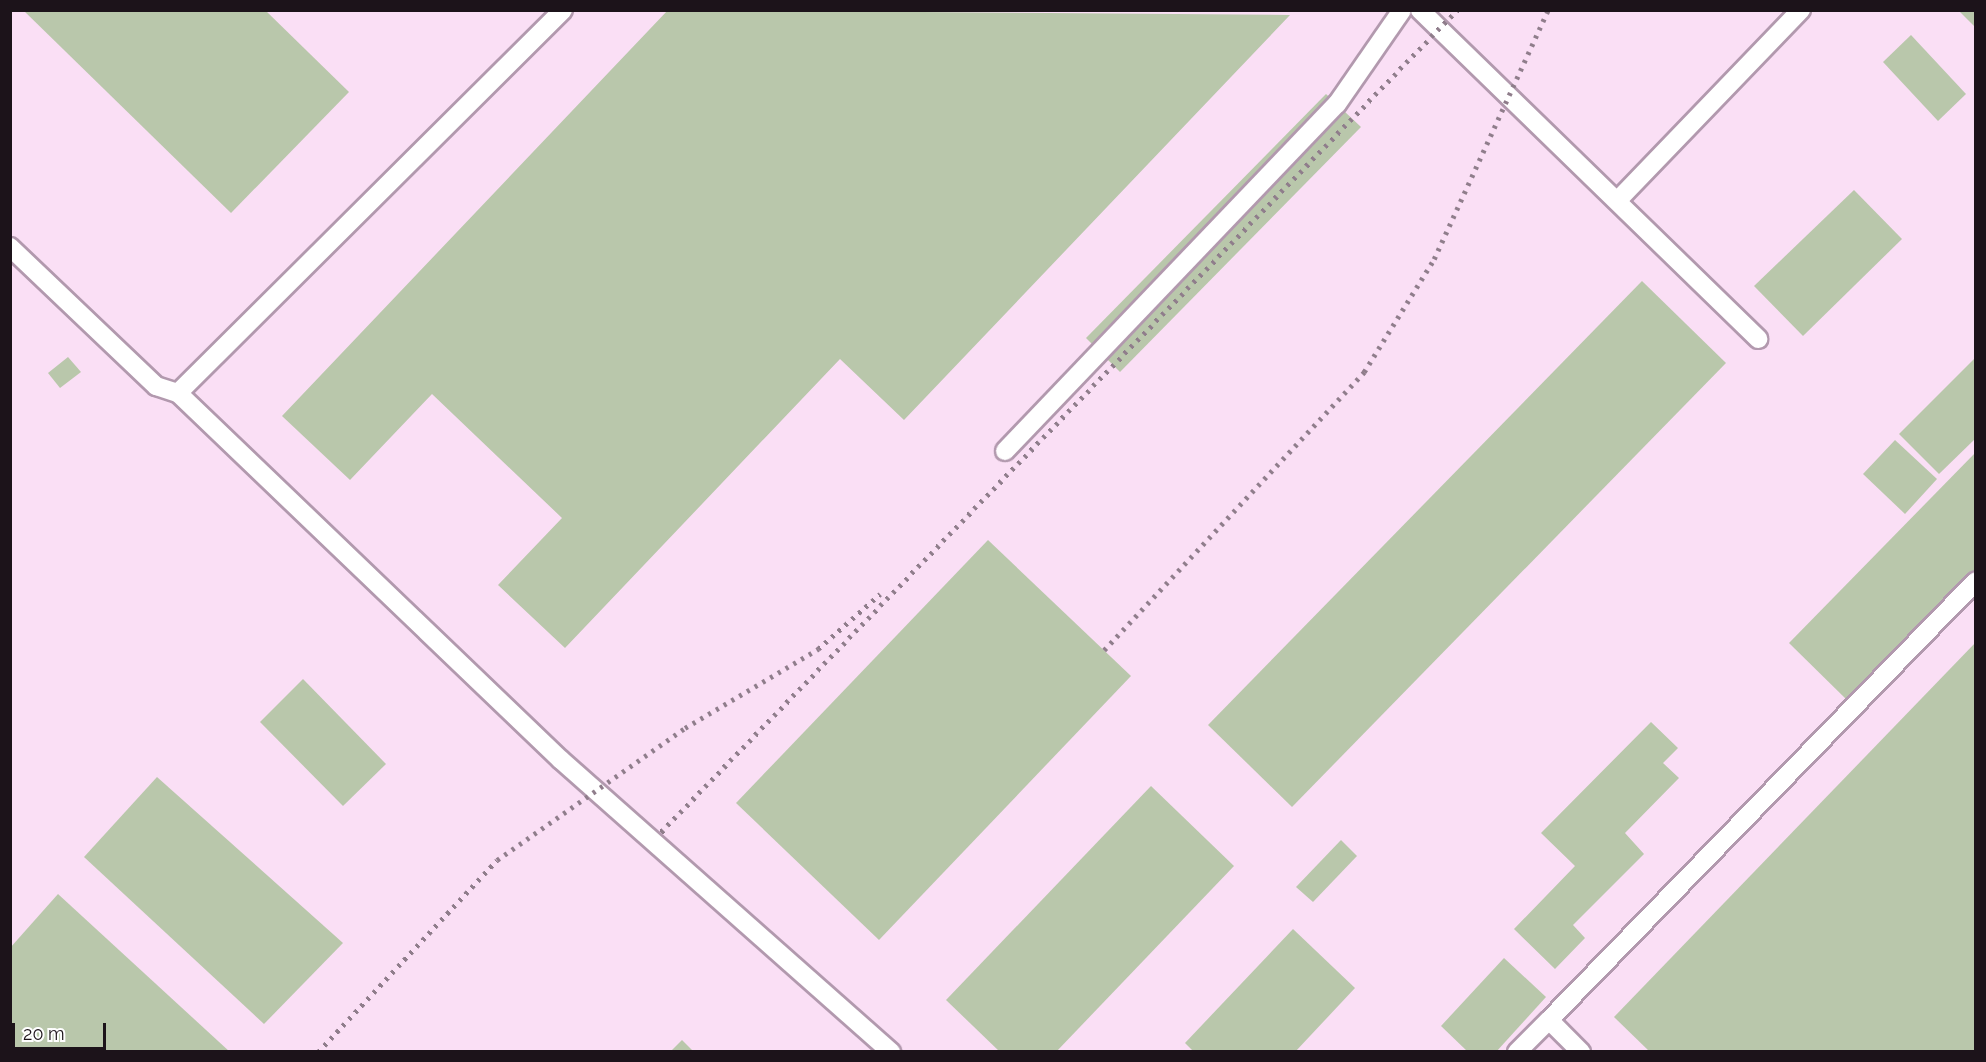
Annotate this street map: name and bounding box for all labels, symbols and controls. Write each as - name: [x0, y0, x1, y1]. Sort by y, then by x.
- scale bar: [15, 1011, 110, 1049]
- text: 20 m: [23, 1023, 65, 1044]

